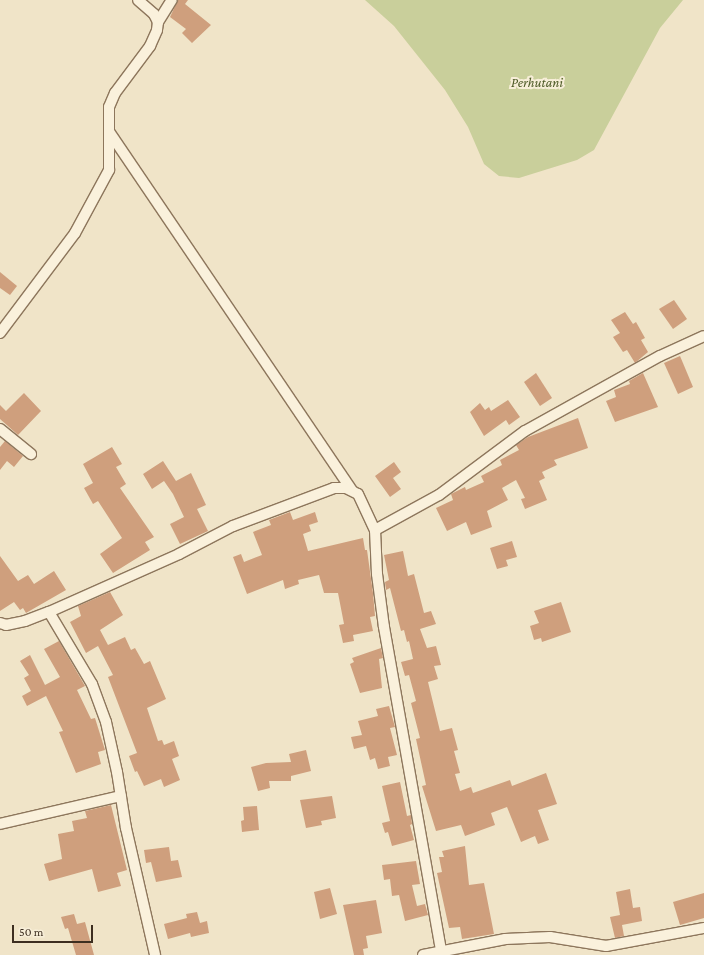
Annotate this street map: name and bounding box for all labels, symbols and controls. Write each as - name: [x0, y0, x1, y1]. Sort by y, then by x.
- park label: Perhutani: [511, 74, 563, 90]
- scale bar: [14, 917, 95, 943]
- text: 50 m: [19, 925, 43, 939]

